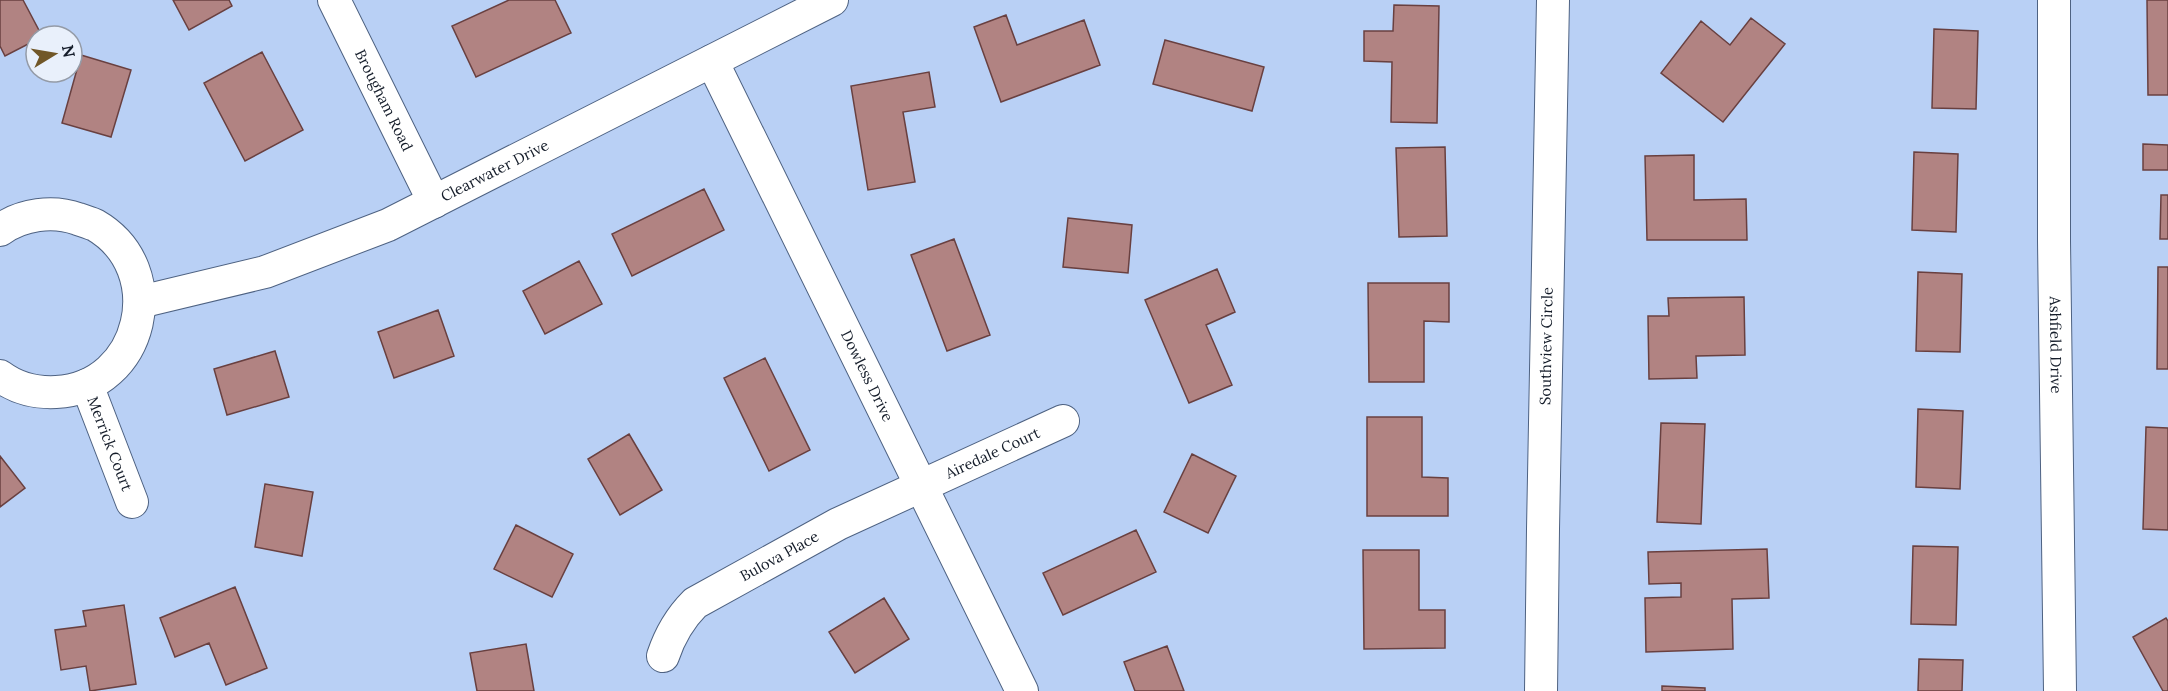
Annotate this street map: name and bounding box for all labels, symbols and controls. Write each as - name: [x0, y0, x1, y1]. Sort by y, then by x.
- north arrow: [24, 24, 84, 84]
- text: N: [58, 43, 80, 59]
- street label: Brougham Road: [351, 46, 417, 154]
- street label: Clearwater Drive: [437, 135, 552, 206]
- street label: Southview Circle: [1535, 287, 1557, 405]
- street label: Ashfield Drive: [2046, 295, 2066, 394]
- street label: Dowless Drive: [837, 327, 898, 425]
- street label: Merrick Court: [83, 394, 137, 494]
- street label: Airedale Court: [941, 423, 1043, 483]
- street label: Bulova Place: [737, 527, 822, 585]

